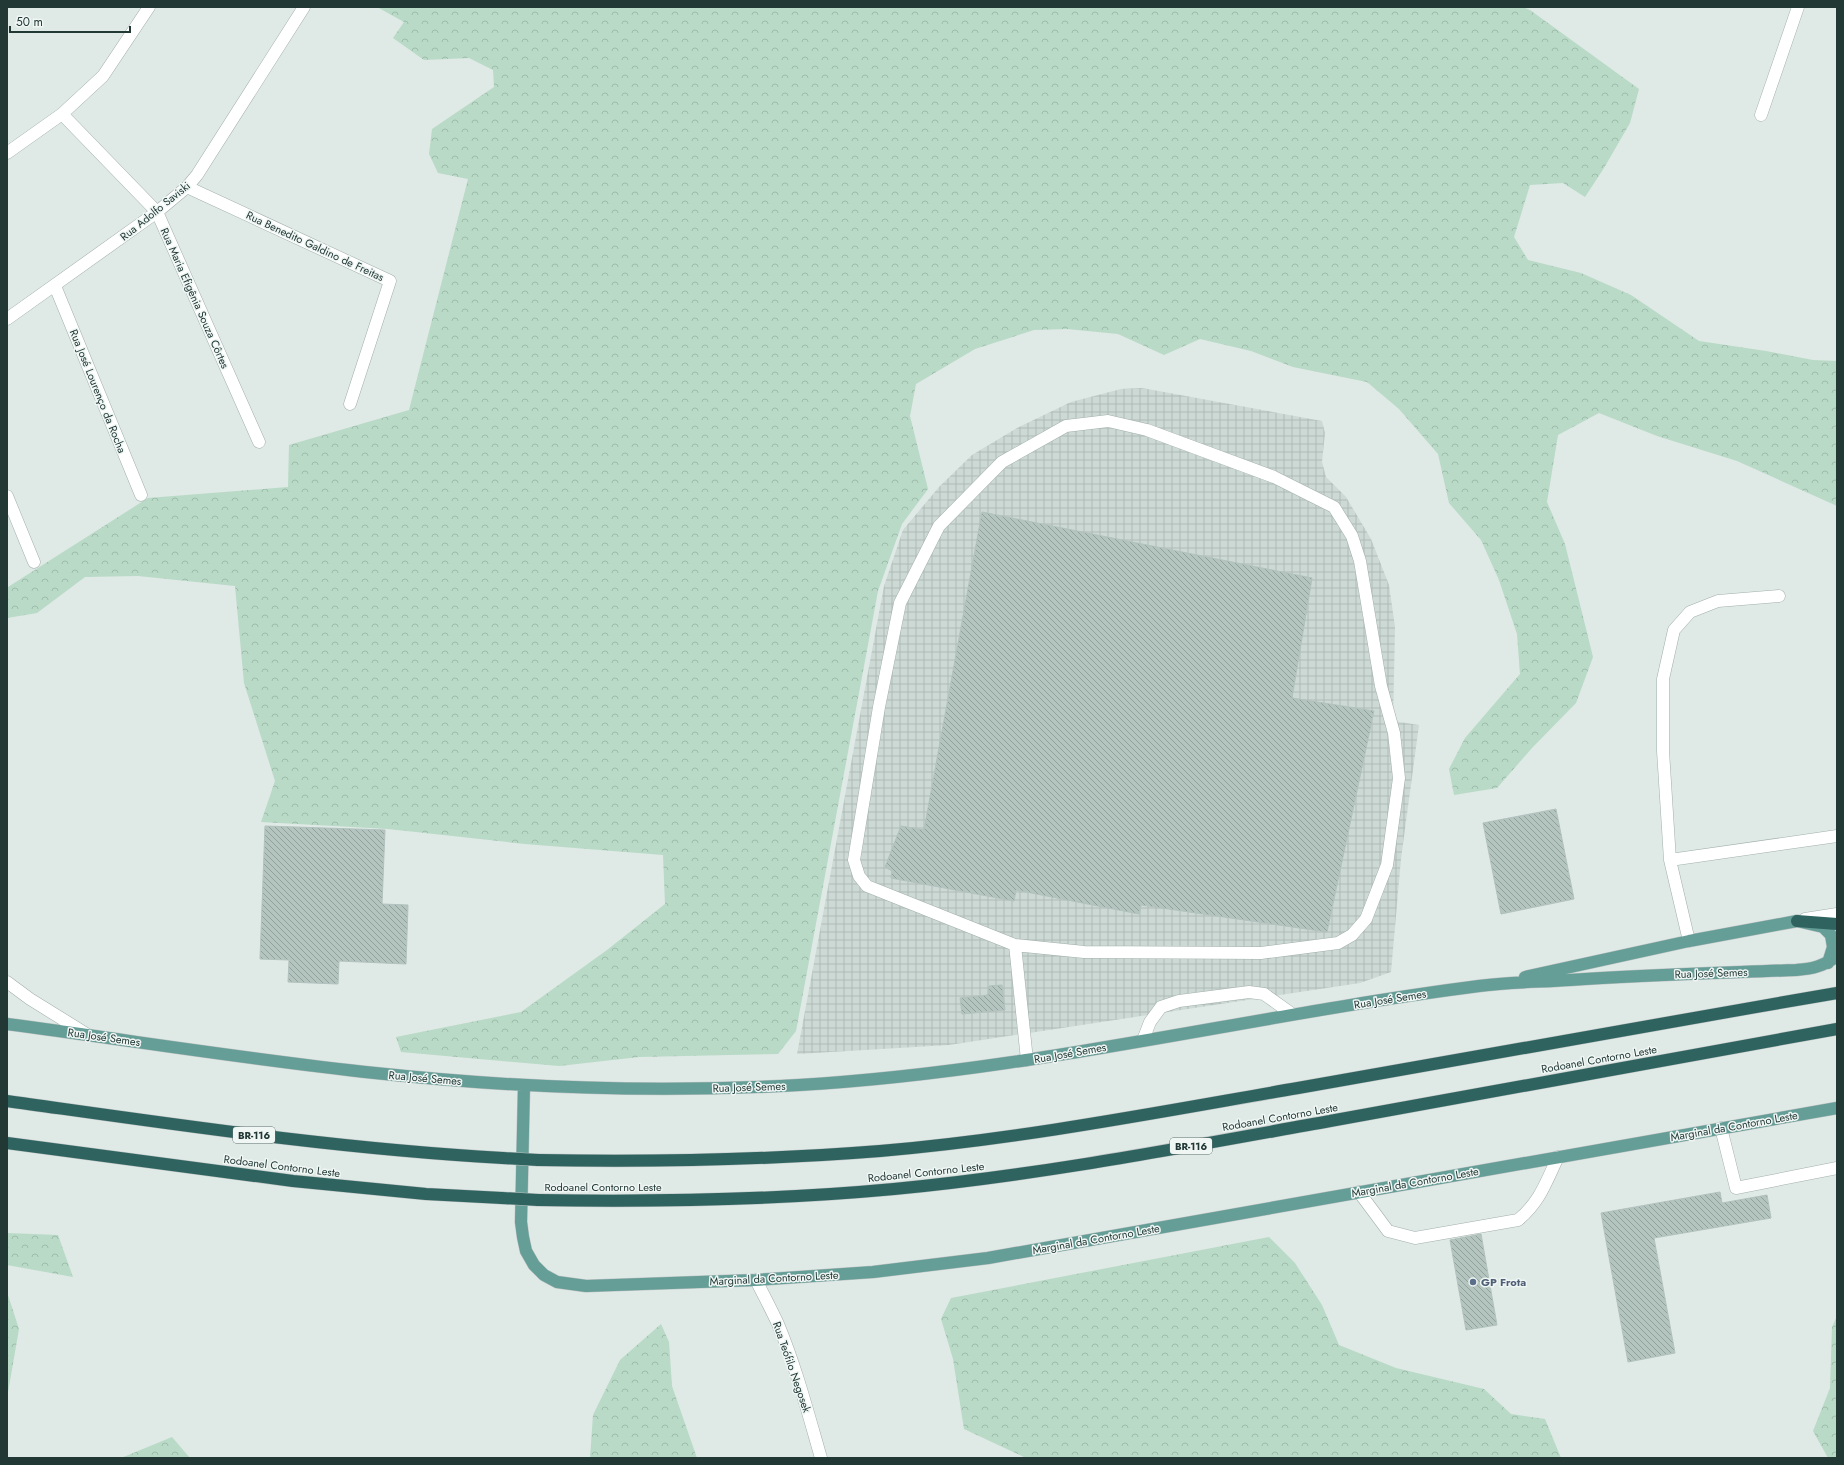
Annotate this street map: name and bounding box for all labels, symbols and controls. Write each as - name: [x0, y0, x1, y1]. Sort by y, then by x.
- scale bar: [10, 8, 130, 34]
- text: 50 m: [16, 13, 43, 31]
- street label: Rua Adolfo Saviski: [116, 178, 194, 244]
- street label: Rua Benedito Galdino de Freitas: [243, 207, 387, 285]
- street label: Rua Maria Efigênia Souza Côrtes: [157, 225, 234, 372]
- street label: Rua José Lourenço da Rocha: [66, 327, 130, 455]
- street label: Rua José Semes: [1674, 964, 1748, 982]
- street label: Rua José Semes: [1353, 985, 1428, 1013]
- street label: Rua José Semes: [67, 1024, 142, 1050]
- street label: Rua José Semes: [1033, 1039, 1108, 1067]
- street label: Rodoanel Contorno Leste: [1540, 1041, 1658, 1077]
- street label: Rua José Semes: [388, 1067, 463, 1089]
- street label: Rua José Semes: [712, 1078, 786, 1096]
- street label: Rodoanel Contorno Leste: [1221, 1099, 1339, 1135]
- street label: Marginal da Contorno Leste: [1669, 1107, 1799, 1145]
- road number: BR-116: [233, 1127, 275, 1143]
- road number: BR-116: [1170, 1138, 1212, 1154]
- street label: Rodoanel Contorno Leste: [223, 1151, 341, 1181]
- street label: Rodoanel Contorno Leste: [867, 1158, 985, 1186]
- street label: Marginal da Contorno Leste: [1350, 1163, 1480, 1201]
- street label: Rodoanel Contorno Leste: [544, 1179, 662, 1195]
- street label: Marginal da Contorno Leste: [1031, 1220, 1161, 1258]
- street label: Marginal da Contorno Leste: [709, 1267, 839, 1289]
- place label: GP Frota: [1481, 1274, 1526, 1290]
- marker: GP Frota: [1468, 1277, 1478, 1287]
- street label: Rua Teófilo Negosek: [769, 1319, 815, 1415]

